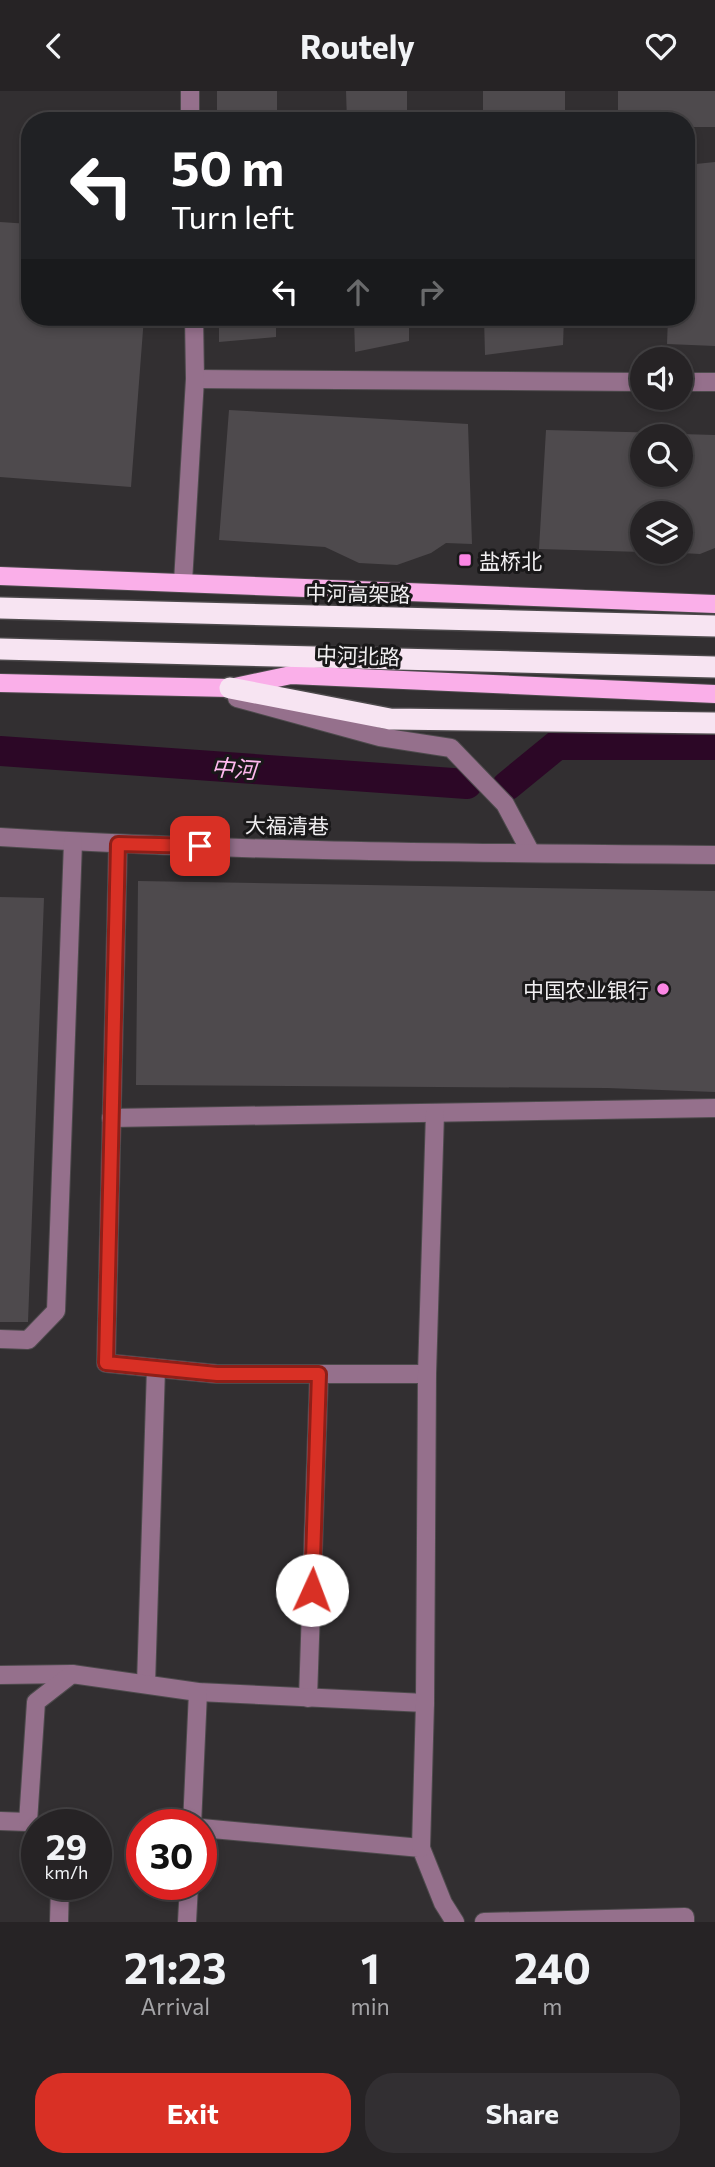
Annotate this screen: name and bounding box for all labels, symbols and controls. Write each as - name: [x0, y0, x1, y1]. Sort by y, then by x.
- text: Routely: [300, 26, 415, 66]
- icon: back: [35, 27, 73, 65]
- icon: heart: [642, 27, 680, 65]
- text: 50 m: [171, 136, 284, 196]
- icon: left: [56, 140, 147, 231]
- text: Turn left: [171, 196, 295, 236]
- icon: left: [266, 273, 304, 311]
- icon: ahead: [339, 273, 377, 311]
- icon: right: [412, 273, 450, 311]
- map controls: [630, 347, 693, 564]
- button: sound: [630, 347, 693, 410]
- button: search: [630, 424, 693, 487]
- button: layers: [630, 501, 693, 564]
- place label: 盐桥北: [479, 548, 542, 573]
- marker: 盐桥北: [457, 552, 473, 568]
- street label: 中河高架路: [305, 580, 411, 606]
- street label: 中河北路: [316, 641, 400, 669]
- water label: 中河: [210, 752, 262, 784]
- street label: 大福清巷: [245, 812, 329, 838]
- pin: [170, 816, 230, 876]
- icon: arrive: [181, 827, 219, 865]
- place label: 中国农业银行: [523, 977, 649, 1002]
- marker: 中国农业银行: [655, 981, 671, 997]
- position arrow: [275, 1553, 349, 1627]
- speed limit sign: 30: [126, 1809, 217, 1900]
- text: 29: [46, 1824, 87, 1867]
- text: km/h: [45, 1861, 88, 1883]
- text: 21:23: [124, 1941, 226, 1993]
- text: 1: [361, 1941, 380, 1993]
- text: 240: [514, 1941, 591, 1993]
- text: Arrival: [140, 1992, 210, 2020]
- text: min: [351, 1992, 390, 2020]
- text: m: [542, 1992, 562, 2020]
- button: Exit: [35, 2073, 351, 2153]
- button: Share: [365, 2073, 680, 2153]

